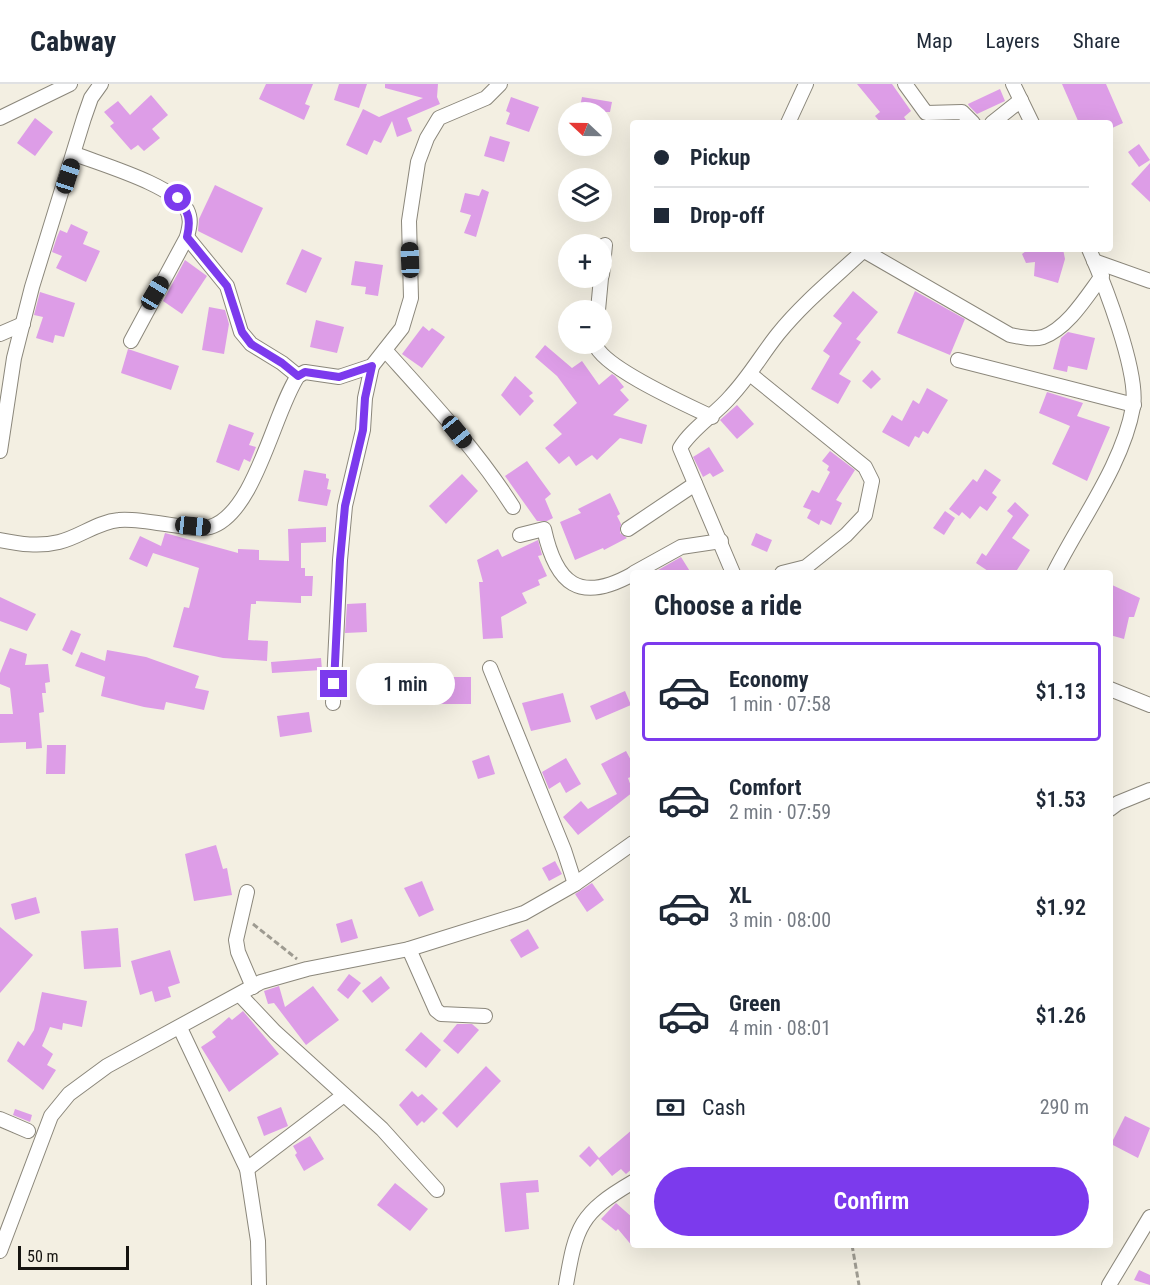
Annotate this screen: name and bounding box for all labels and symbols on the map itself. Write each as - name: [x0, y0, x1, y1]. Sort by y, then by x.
- north arrow: [558, 102, 612, 156]
- car: [54, 156, 82, 196]
- route start: [164, 184, 191, 211]
- car: [400, 242, 420, 278]
- car: [138, 273, 172, 313]
- car: [439, 412, 475, 452]
- car: [174, 515, 212, 537]
- callout: 1 min: [355, 663, 454, 705]
- route end: [320, 670, 347, 697]
- scale bar: [18, 1243, 129, 1270]

